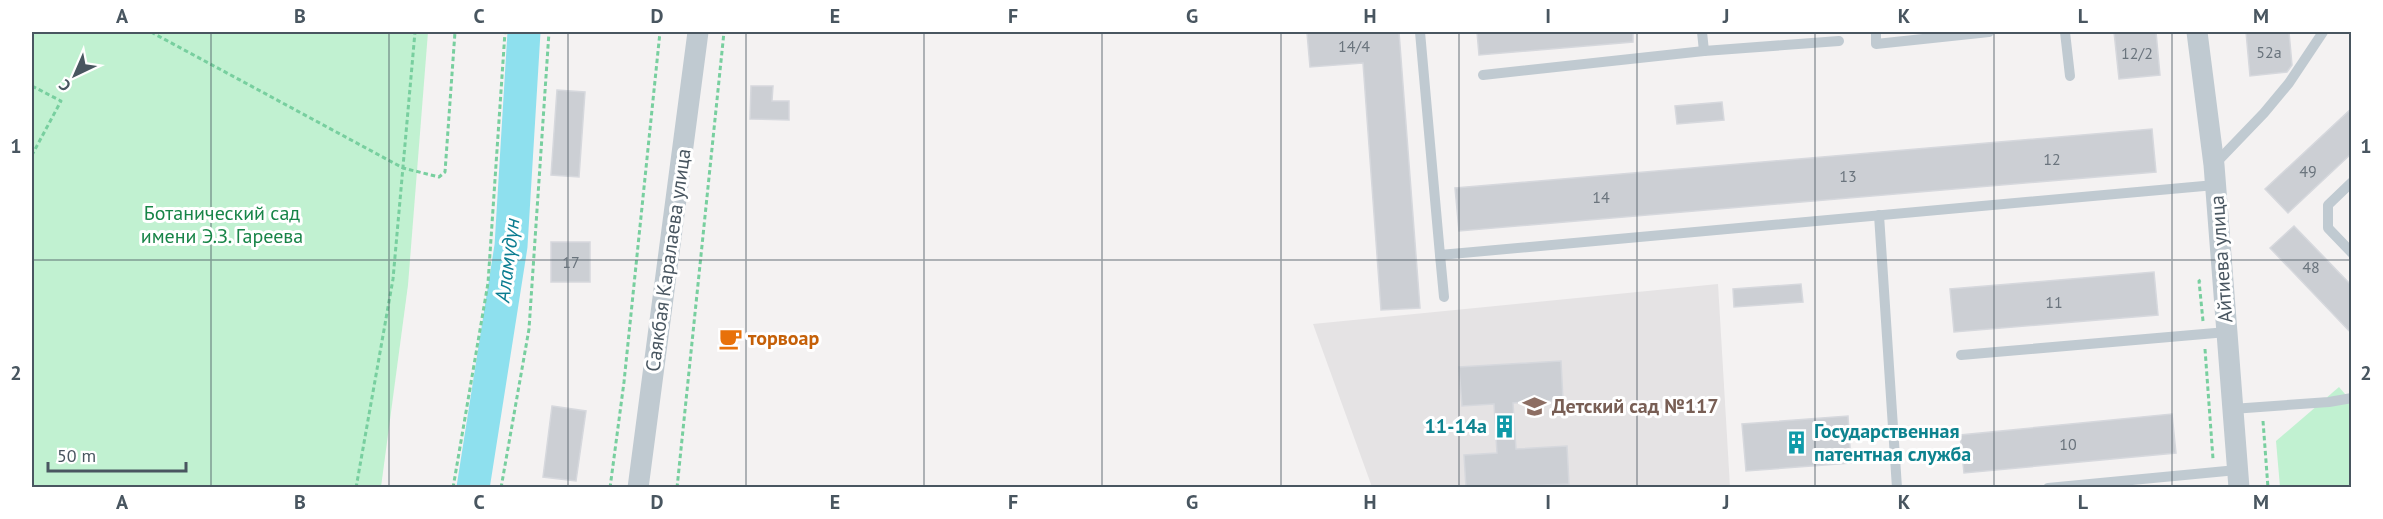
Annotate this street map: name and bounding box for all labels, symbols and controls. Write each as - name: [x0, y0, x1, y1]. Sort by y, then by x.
- text: A: [116, 3, 129, 29]
- text: B: [294, 3, 306, 29]
- text: C: [473, 3, 485, 29]
- text: D: [651, 3, 664, 29]
- text: E: [830, 3, 840, 29]
- text: F: [1008, 3, 1018, 29]
- text: G: [1186, 3, 1198, 29]
- text: H: [1363, 3, 1377, 29]
- text: I: [1545, 3, 1551, 29]
- text: J: [1722, 3, 1729, 29]
- text: K: [1898, 3, 1911, 29]
- text: L: [2078, 3, 2089, 29]
- text: M: [2253, 3, 2269, 29]
- house number: 14/4: [1338, 36, 1370, 56]
- house number: 52а: [2256, 42, 2282, 62]
- house number: 12/2: [2121, 43, 2153, 63]
- north arrow: [45, 45, 105, 105]
- text: С: [54, 75, 75, 96]
- text: 1: [10, 133, 22, 159]
- text: 1: [2360, 133, 2372, 159]
- street label: Саякбая Каралаева улица: [639, 147, 697, 373]
- house number: 12: [2043, 149, 2061, 169]
- house number: 49: [2299, 161, 2317, 181]
- house number: 13: [1839, 166, 1857, 186]
- house number: 14: [1592, 187, 1610, 207]
- street label: Айтиева улица: [2204, 194, 2238, 324]
- park label: Ботанический сад имени Э.З. Гареева: [141, 200, 303, 249]
- water label: Аламүдүн: [488, 216, 526, 305]
- house number: 17: [562, 252, 580, 272]
- house number: 48: [2302, 257, 2320, 277]
- house number: 11: [2045, 292, 2063, 312]
- cafe icon: торвоар: [717, 325, 743, 351]
- place label: торвоар: [748, 325, 819, 351]
- text: 2: [10, 360, 22, 386]
- text: 2: [2360, 360, 2372, 386]
- school or university icon: Детский сад №117: [1521, 393, 1547, 419]
- place label: Детский сад №117: [1552, 393, 1719, 419]
- place label: 11-14а: [1425, 413, 1487, 439]
- building icon: 11-14а: [1492, 413, 1518, 439]
- place label: Государственная патентная служба: [1814, 418, 1971, 467]
- building icon: Государственная патентная служба: [1783, 430, 1809, 456]
- house number: 10: [2059, 434, 2077, 454]
- scale bar: [48, 435, 186, 473]
- text: 50 m: [57, 444, 96, 467]
- text: A: [116, 489, 129, 515]
- text: B: [294, 489, 306, 515]
- text: C: [473, 489, 485, 515]
- text: D: [651, 489, 664, 515]
- text: E: [830, 489, 840, 515]
- text: F: [1008, 489, 1018, 515]
- text: G: [1186, 489, 1198, 515]
- text: H: [1363, 489, 1377, 515]
- text: I: [1545, 489, 1551, 515]
- text: J: [1722, 489, 1729, 515]
- text: K: [1898, 489, 1911, 515]
- text: L: [2078, 489, 2089, 515]
- text: M: [2253, 489, 2269, 515]

